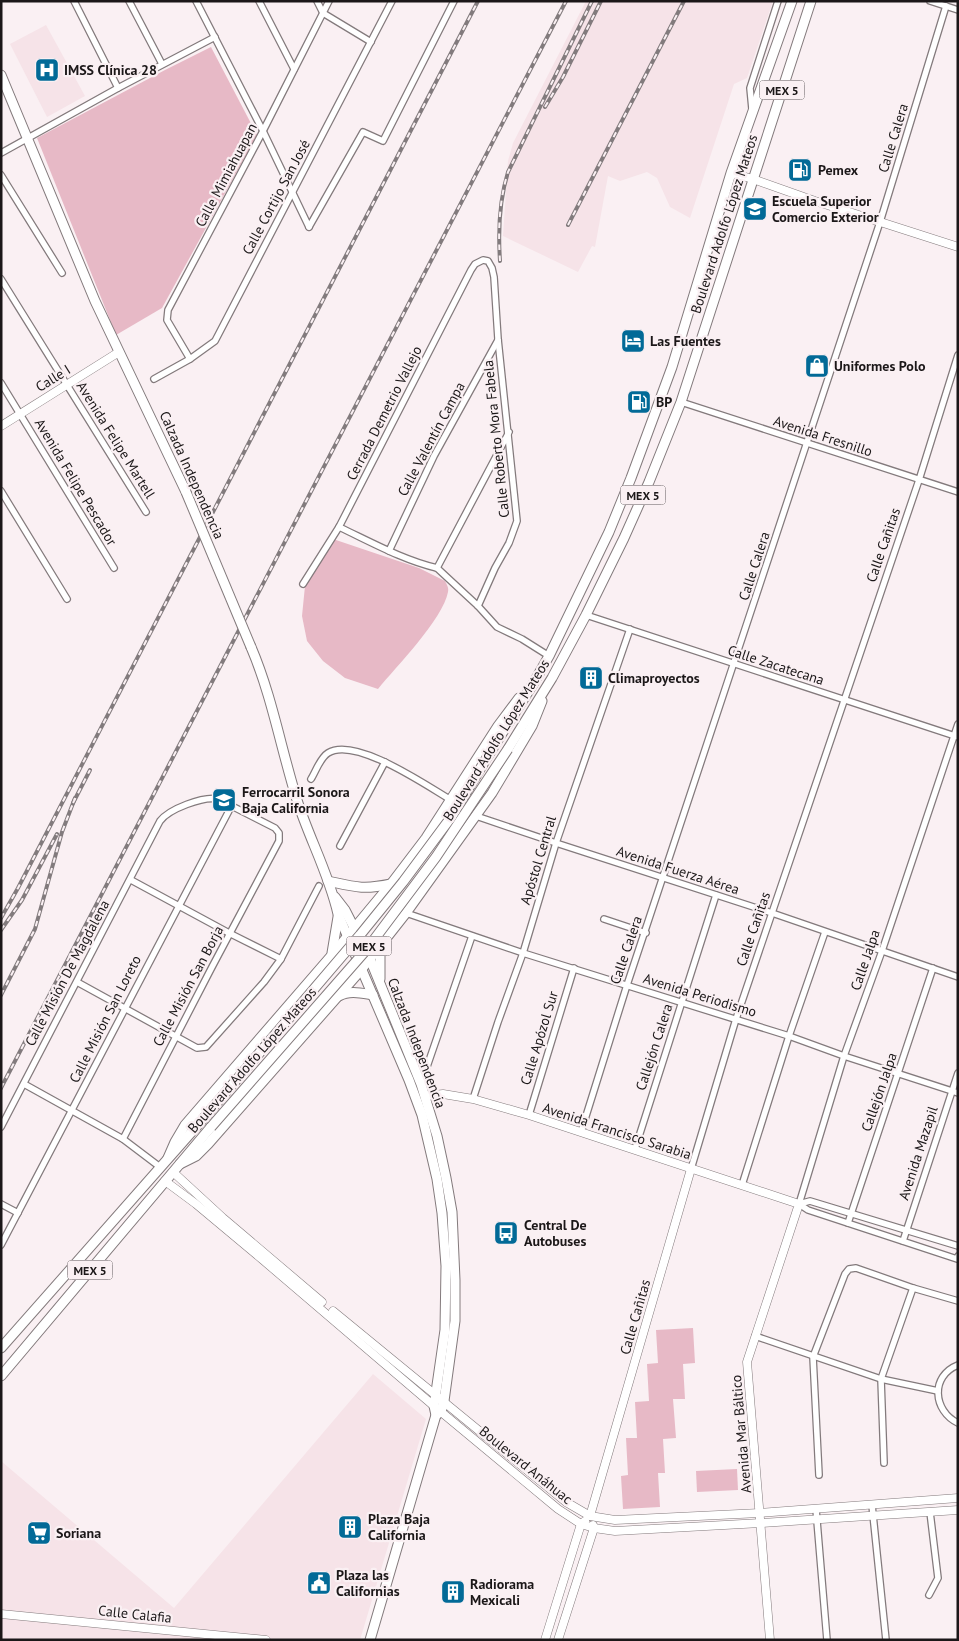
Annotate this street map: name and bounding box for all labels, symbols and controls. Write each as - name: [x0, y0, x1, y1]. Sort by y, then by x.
- hospital icon: IMSS Clínica 28: [34, 57, 60, 83]
- place label: IMSS Clínica 28: [64, 61, 157, 79]
- road number: MEX 5: [760, 80, 804, 100]
- street label: Calle Calera: [874, 101, 912, 175]
- street label: Calle Mimiahuapan: [191, 120, 261, 230]
- street label: Boulevard Adolfo López Mateos: [687, 132, 762, 316]
- street label: Calle Cortijo San José: [238, 136, 314, 258]
- fuel station icon: Pemex: [787, 157, 813, 183]
- place label: Pemex: [818, 161, 859, 179]
- place label: Escuela Superior Comercio Exterior: [772, 192, 879, 226]
- school or university icon: Escuela Superior Comercio Exterior: [742, 196, 768, 222]
- hotel icon: Las Fuentes: [620, 328, 646, 354]
- place label: Las Fuentes: [650, 332, 721, 350]
- street label: Cerrada Demetrio Vallejo: [342, 343, 426, 483]
- shop icon: Uniformes Polo: [804, 353, 830, 379]
- place label: Uniformes Polo: [834, 357, 926, 375]
- street label: Calle Roberto Mora Fabela: [479, 359, 513, 519]
- street label: Calle I: [32, 360, 74, 396]
- street label: Avenida Felipe Martell: [73, 378, 159, 502]
- street label: Calle Valentín Campa: [393, 379, 469, 499]
- fuel station icon: BP: [626, 389, 652, 415]
- place label: BP: [656, 393, 672, 411]
- street label: Calzada Independencia: [156, 408, 228, 542]
- street label: Avenida Fresnillo: [771, 412, 875, 460]
- street label: Avenida Felipe Pescador: [31, 415, 121, 549]
- road number: MEX 5: [620, 486, 666, 504]
- street label: Calle Cañitas: [862, 505, 904, 585]
- street label: Calle Calera: [734, 529, 774, 603]
- street label: Calle Zacatecana: [725, 641, 827, 689]
- street label: Boulevard Adolfo López Mateos: [439, 656, 553, 824]
- building icon: Climaproyectos: [578, 665, 604, 691]
- place label: Climaproyectos: [608, 669, 700, 687]
- place label: Ferrocarril Sonora Baja California: [242, 783, 350, 817]
- school or university icon: Ferrocarril Sonora Baja California: [211, 787, 237, 813]
- street label: Apóstol Central: [516, 813, 560, 907]
- street label: Avenida Fuerza Aérea: [614, 842, 742, 898]
- street label: Calle Cañitas: [732, 889, 774, 969]
- street label: Calle Misión De Magdalena: [21, 897, 113, 1049]
- street label: Calle Calera: [606, 913, 646, 987]
- street label: Calle Misión San Borja: [149, 923, 227, 1049]
- street label: Calle Jalpa: [846, 927, 884, 993]
- road number: MEX 5: [346, 936, 392, 956]
- street label: Calle Misión San Loreto: [65, 952, 145, 1086]
- street label: Avenida Periodismo: [641, 969, 759, 1021]
- street label: Calzada Independencia: [384, 975, 450, 1111]
- street label: Boulevard Adolfo López Mateos: [184, 983, 320, 1137]
- street label: Calle Apózol Sur: [516, 989, 562, 1087]
- street label: Callejón Calera: [631, 1001, 677, 1093]
- street label: Callejón Jalpa: [857, 1050, 901, 1134]
- street label: Avenida Francisco Sarabia: [540, 1098, 694, 1164]
- street label: Avenida Mazapil: [894, 1104, 942, 1202]
- place label: Central De Autobuses: [524, 1216, 587, 1250]
- bus stop icon: Central De Autobuses: [493, 1220, 519, 1246]
- road number: MEX 5: [68, 1260, 112, 1280]
- street label: Calle Cañitas: [616, 1277, 654, 1357]
- street label: Avenida Mar Báltico: [727, 1374, 755, 1494]
- street label: Boulevard Anáhuac: [476, 1422, 576, 1508]
- place label: Plaza Baja California: [368, 1510, 430, 1544]
- building icon: Plaza Baja California: [337, 1514, 363, 1540]
- supermarket icon: Soriana: [26, 1520, 52, 1546]
- place label: Soriana: [56, 1524, 101, 1542]
- place label: Plaza las Californias: [336, 1566, 400, 1600]
- public building icon: Plaza las Californias: [306, 1570, 332, 1596]
- place label: Radiorama Mexicali: [470, 1575, 534, 1609]
- building icon: Radiorama Mexicali: [440, 1579, 466, 1605]
- street label: Calle Calafia: [97, 1601, 173, 1627]

